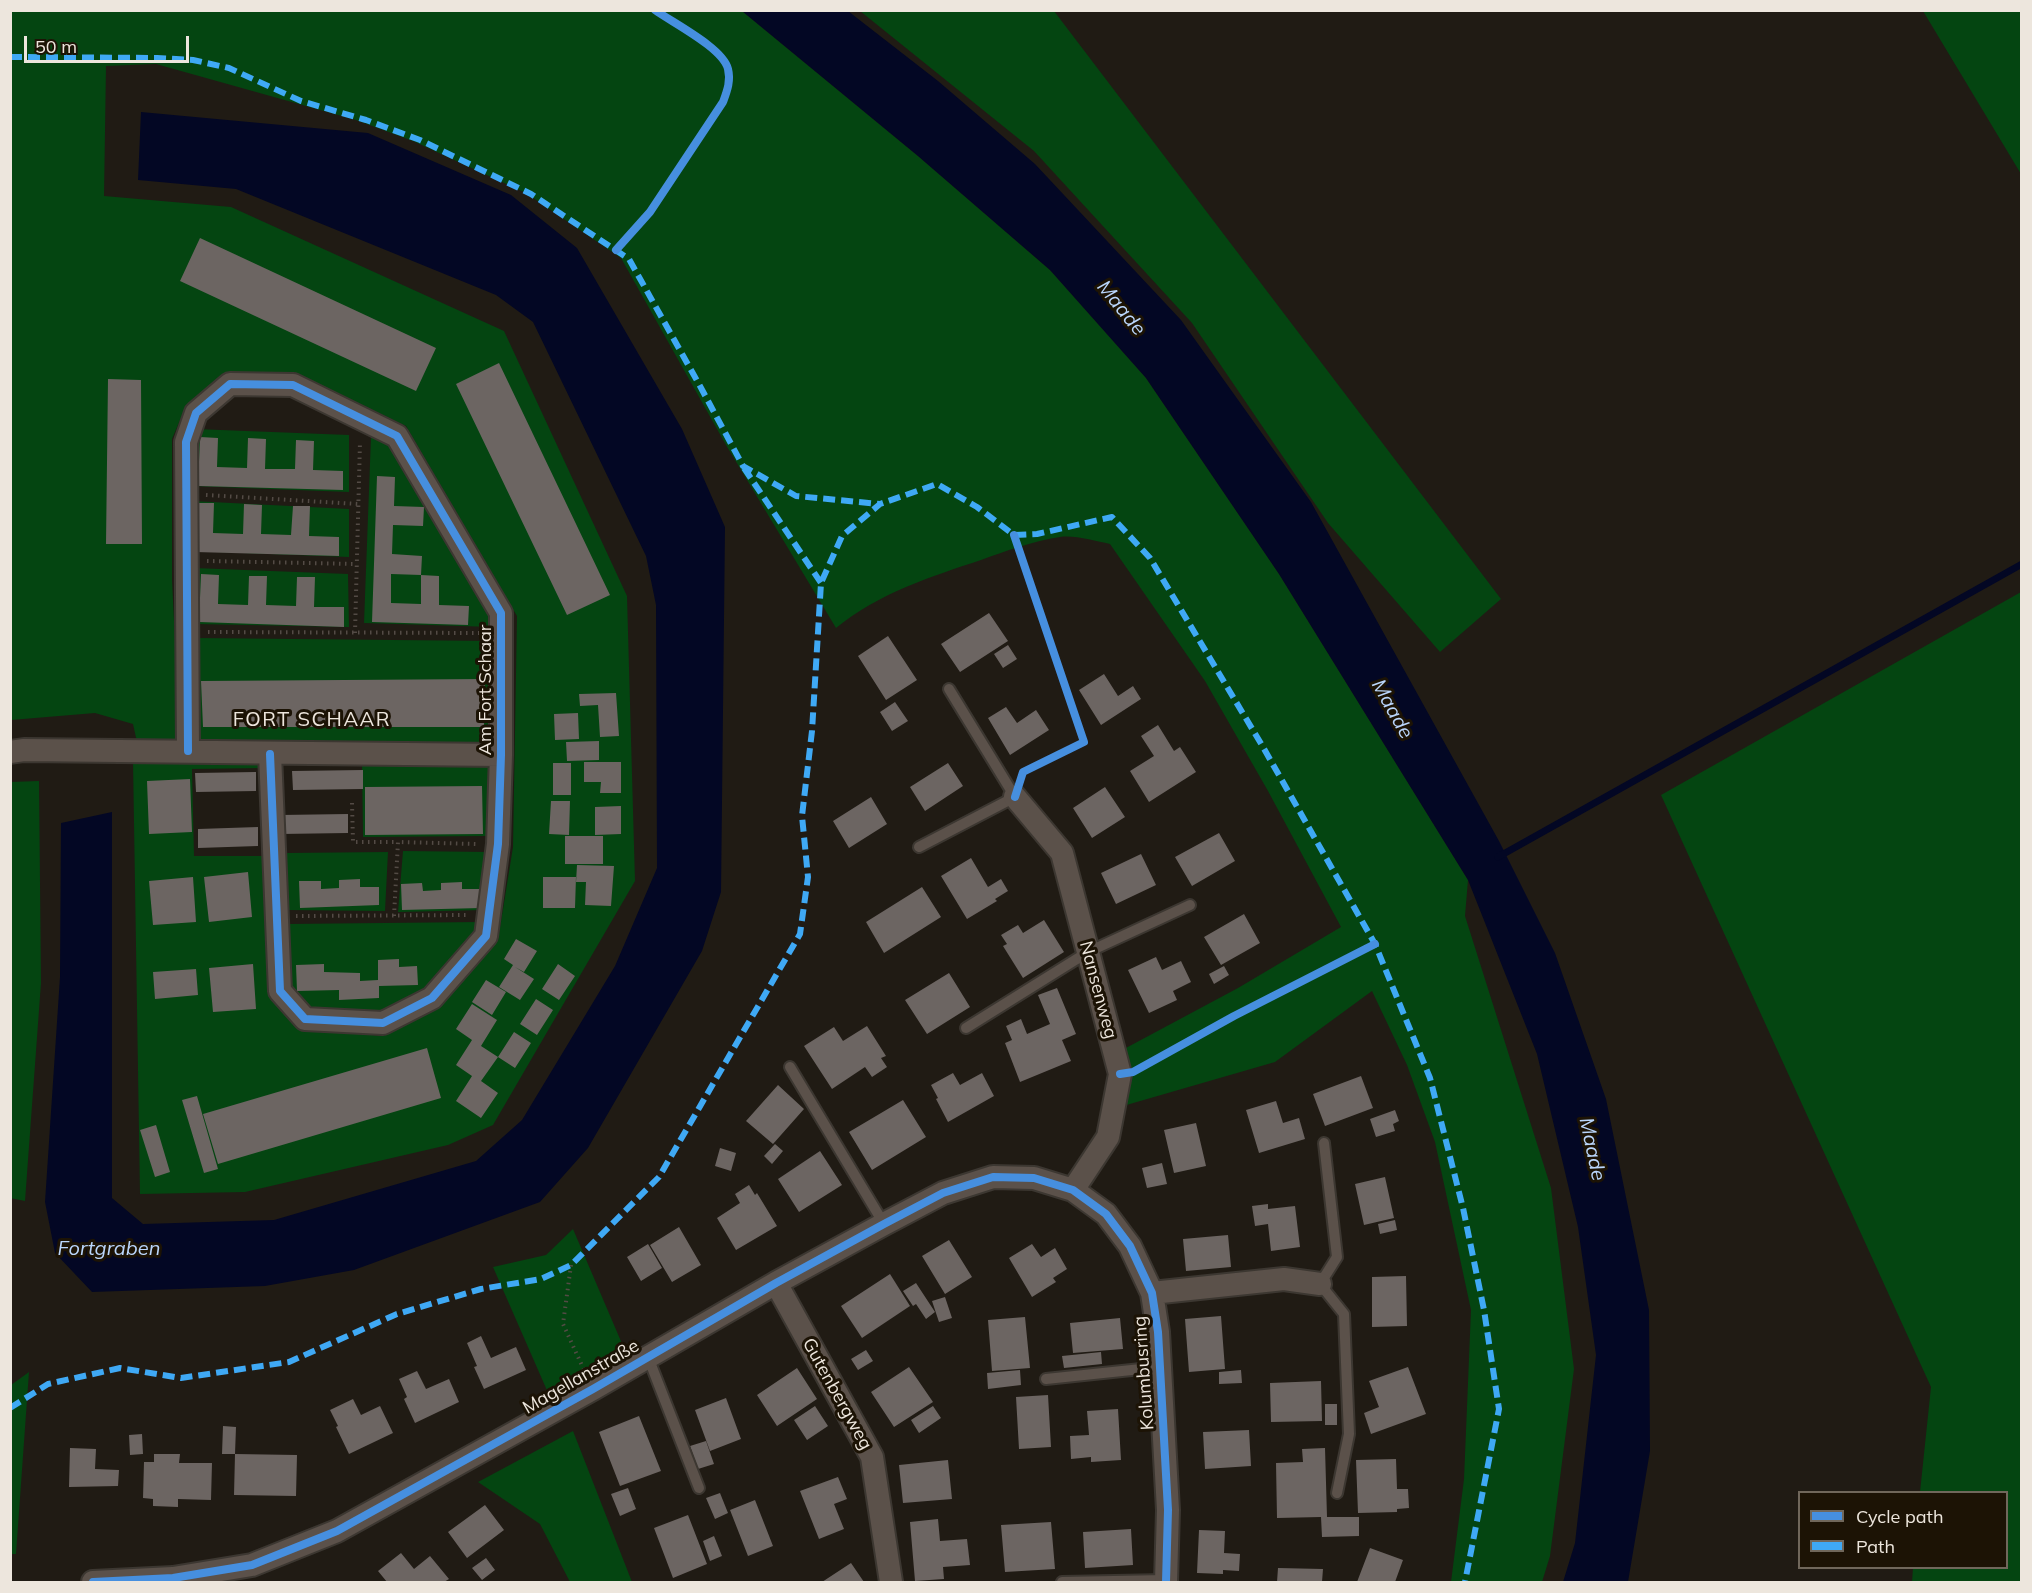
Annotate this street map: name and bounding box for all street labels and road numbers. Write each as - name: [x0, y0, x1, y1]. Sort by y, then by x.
- street label: Am Fort Schaar: [475, 625, 497, 755]
- street label: Nansenweg: [1075, 939, 1121, 1041]
- street label: Kolumbusring: [1129, 1315, 1159, 1431]
- street label: Gutenbergweg: [797, 1334, 877, 1454]
- street label: Magellanstraße: [519, 1335, 643, 1419]

